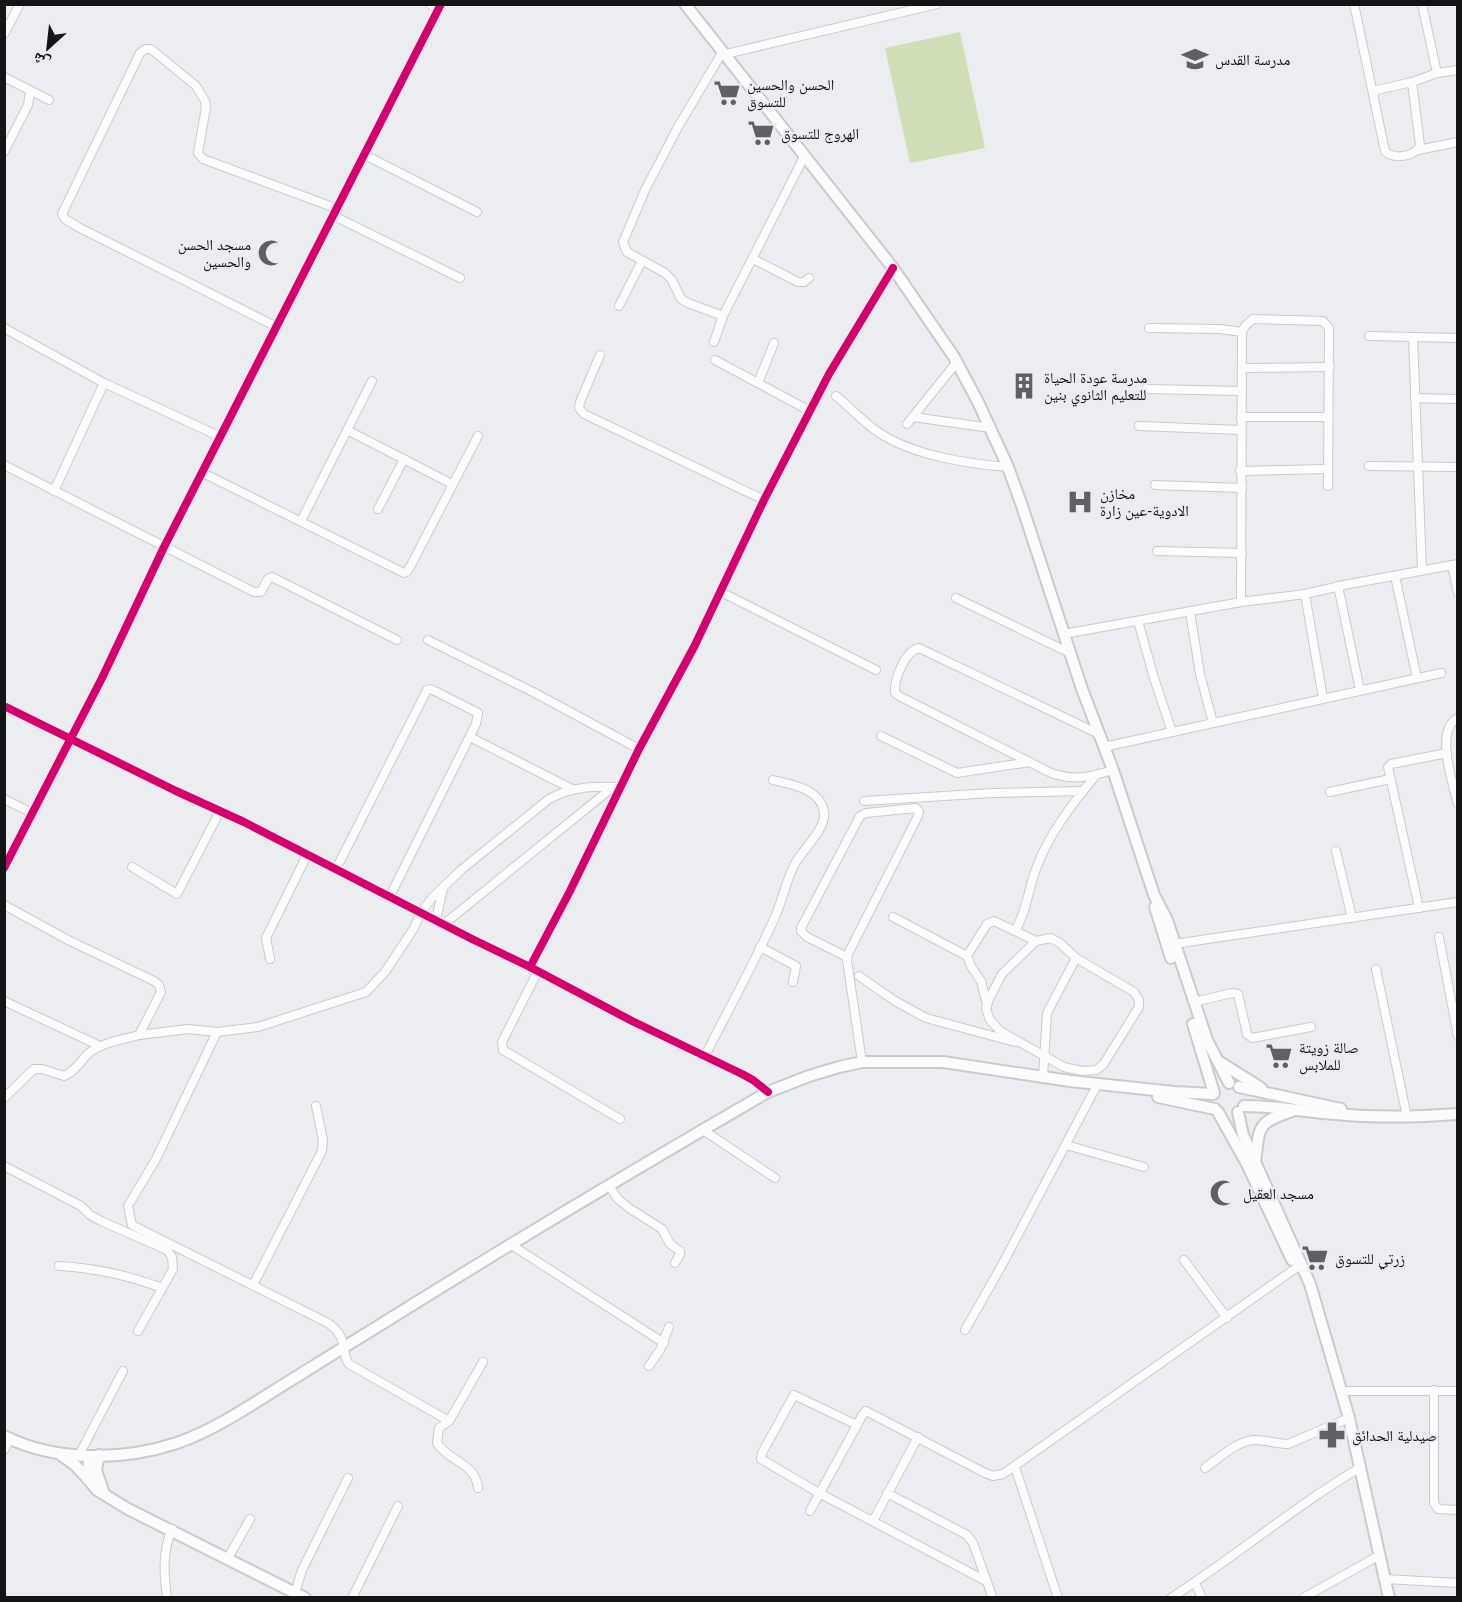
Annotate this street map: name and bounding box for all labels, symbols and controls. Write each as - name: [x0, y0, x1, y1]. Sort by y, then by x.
- north arrow: [18, 18, 78, 78]
- school or university icon: مدرسة القدس: [1180, 44, 1210, 74]
- text: ش: [29, 49, 53, 74]
- place label: مدرسة القدس: [1215, 50, 1290, 70]
- place label: الحسن والحسين للتسوق: [747, 75, 834, 112]
- supermarket icon: الحسن والحسين للتسوق: [712, 78, 742, 108]
- supermarket icon: الهروج للتسوق: [746, 118, 776, 148]
- place label: الهروج للتسوق: [781, 124, 859, 144]
- place label: مسجد الحسن والحسين: [178, 235, 251, 272]
- mosque icon: مسجد الحسن والحسين: [256, 238, 286, 268]
- place label: مدرسة عودة الحياة للتعليم الثانوي بنين: [1044, 368, 1148, 406]
- building icon: مدرسة عودة الحياة للتعليم الثانوي بنين: [1009, 371, 1039, 401]
- place label: مخازن الادوية-عين زارة: [1100, 484, 1189, 521]
- hospital icon: مخازن الادوية-عين زارة: [1065, 487, 1095, 517]
- place label: صالة زويتة للملابس: [1299, 1038, 1359, 1075]
- supermarket icon: صالة زويتة للملابس: [1264, 1041, 1294, 1071]
- mosque icon: مسجد العقيل: [1208, 1178, 1238, 1208]
- place label: مسجد العقيل: [1243, 1184, 1314, 1204]
- supermarket icon: زرتي للتسوق: [1300, 1243, 1330, 1273]
- place label: زرتي للتسوق: [1335, 1249, 1405, 1270]
- pharmacy icon: صيدلية الحدائق: [1317, 1420, 1347, 1450]
- place label: صيدلية الحدائق: [1352, 1426, 1437, 1446]

